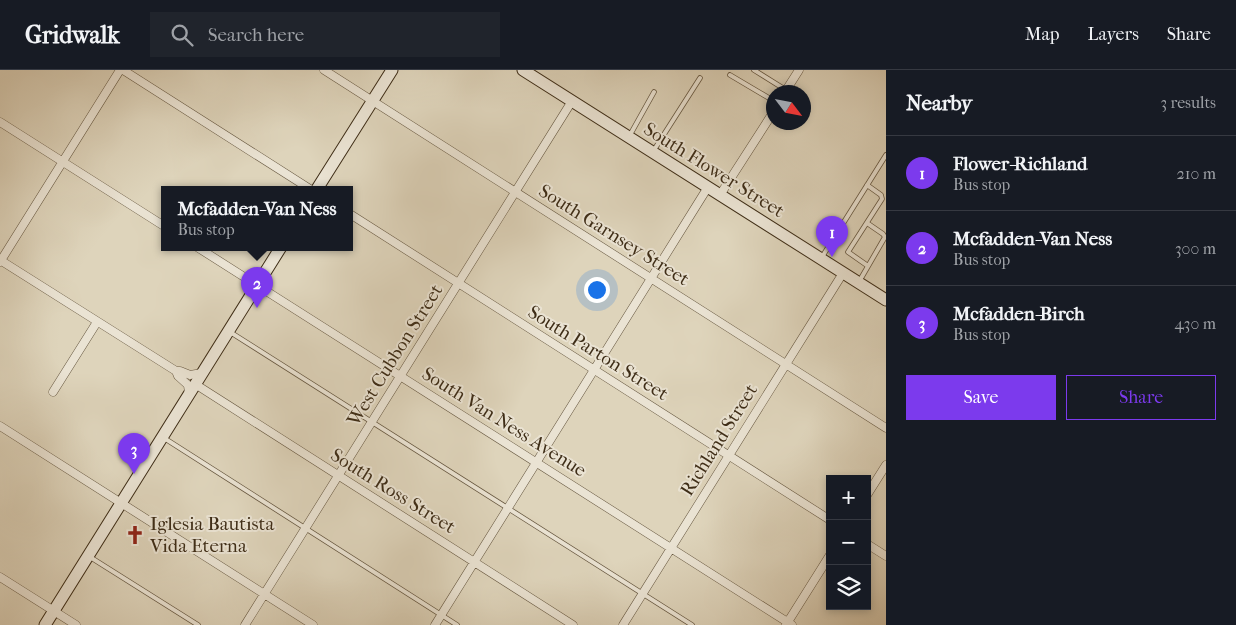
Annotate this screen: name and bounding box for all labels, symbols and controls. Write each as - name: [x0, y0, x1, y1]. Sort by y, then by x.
- search box: [150, 12, 500, 57]
- text: Gridwalk: [25, 21, 120, 49]
- icon: search: [168, 21, 196, 49]
- text: Search here: [208, 24, 304, 46]
- text: Map: [1025, 24, 1059, 45]
- text: Layers: [1087, 24, 1139, 45]
- text: Share: [1167, 24, 1211, 45]
- north arrow: [766, 85, 811, 130]
- text: Nearby: [906, 91, 972, 115]
- text: 3 results: [1160, 93, 1216, 112]
- street label: South Flower Street: [640, 118, 789, 222]
- text: Flower-Richland: [953, 153, 1087, 175]
- text: 1: [919, 164, 925, 183]
- text: 210 m: [1177, 164, 1216, 183]
- text: Bus stop: [953, 175, 1010, 194]
- street label: South Garnsey Street: [535, 180, 693, 290]
- popup: [161, 186, 353, 251]
- text: Mcfadden-Van Ness: [177, 198, 337, 220]
- pin: 1: [816, 216, 848, 257]
- text: Bus stop: [177, 220, 235, 239]
- text: Mcfadden-Van Ness: [953, 228, 1112, 250]
- text: 2: [918, 239, 926, 258]
- text: 300 m: [1175, 239, 1216, 258]
- text: Bus stop: [953, 250, 1010, 269]
- pin: 2: [241, 267, 273, 308]
- your location: [584, 277, 610, 303]
- street label: West Cubbon Street: [342, 280, 448, 431]
- street label: South Parton Street: [524, 301, 672, 405]
- text: Mcfadden-Birch: [953, 303, 1085, 325]
- text: 3: [919, 314, 925, 333]
- text: 430 m: [1174, 314, 1216, 333]
- text: Bus stop: [953, 325, 1010, 344]
- street label: South Van Ness Avenue: [418, 362, 590, 482]
- button: Save: [906, 375, 1056, 420]
- button: Share: [1066, 375, 1216, 420]
- street label: Richland Street: [676, 380, 762, 500]
- pin: 3: [118, 433, 150, 474]
- street label: South Ross Street: [327, 444, 460, 538]
- map controls: [826, 475, 871, 610]
- button: +: [826, 475, 871, 520]
- place label: Iglesia Bautista Vida Eterna: [149, 513, 274, 557]
- button: −: [826, 520, 871, 565]
- church icon: Iglesia Bautista Vida Eterna: [124, 524, 146, 546]
- button: layers: [826, 565, 871, 610]

